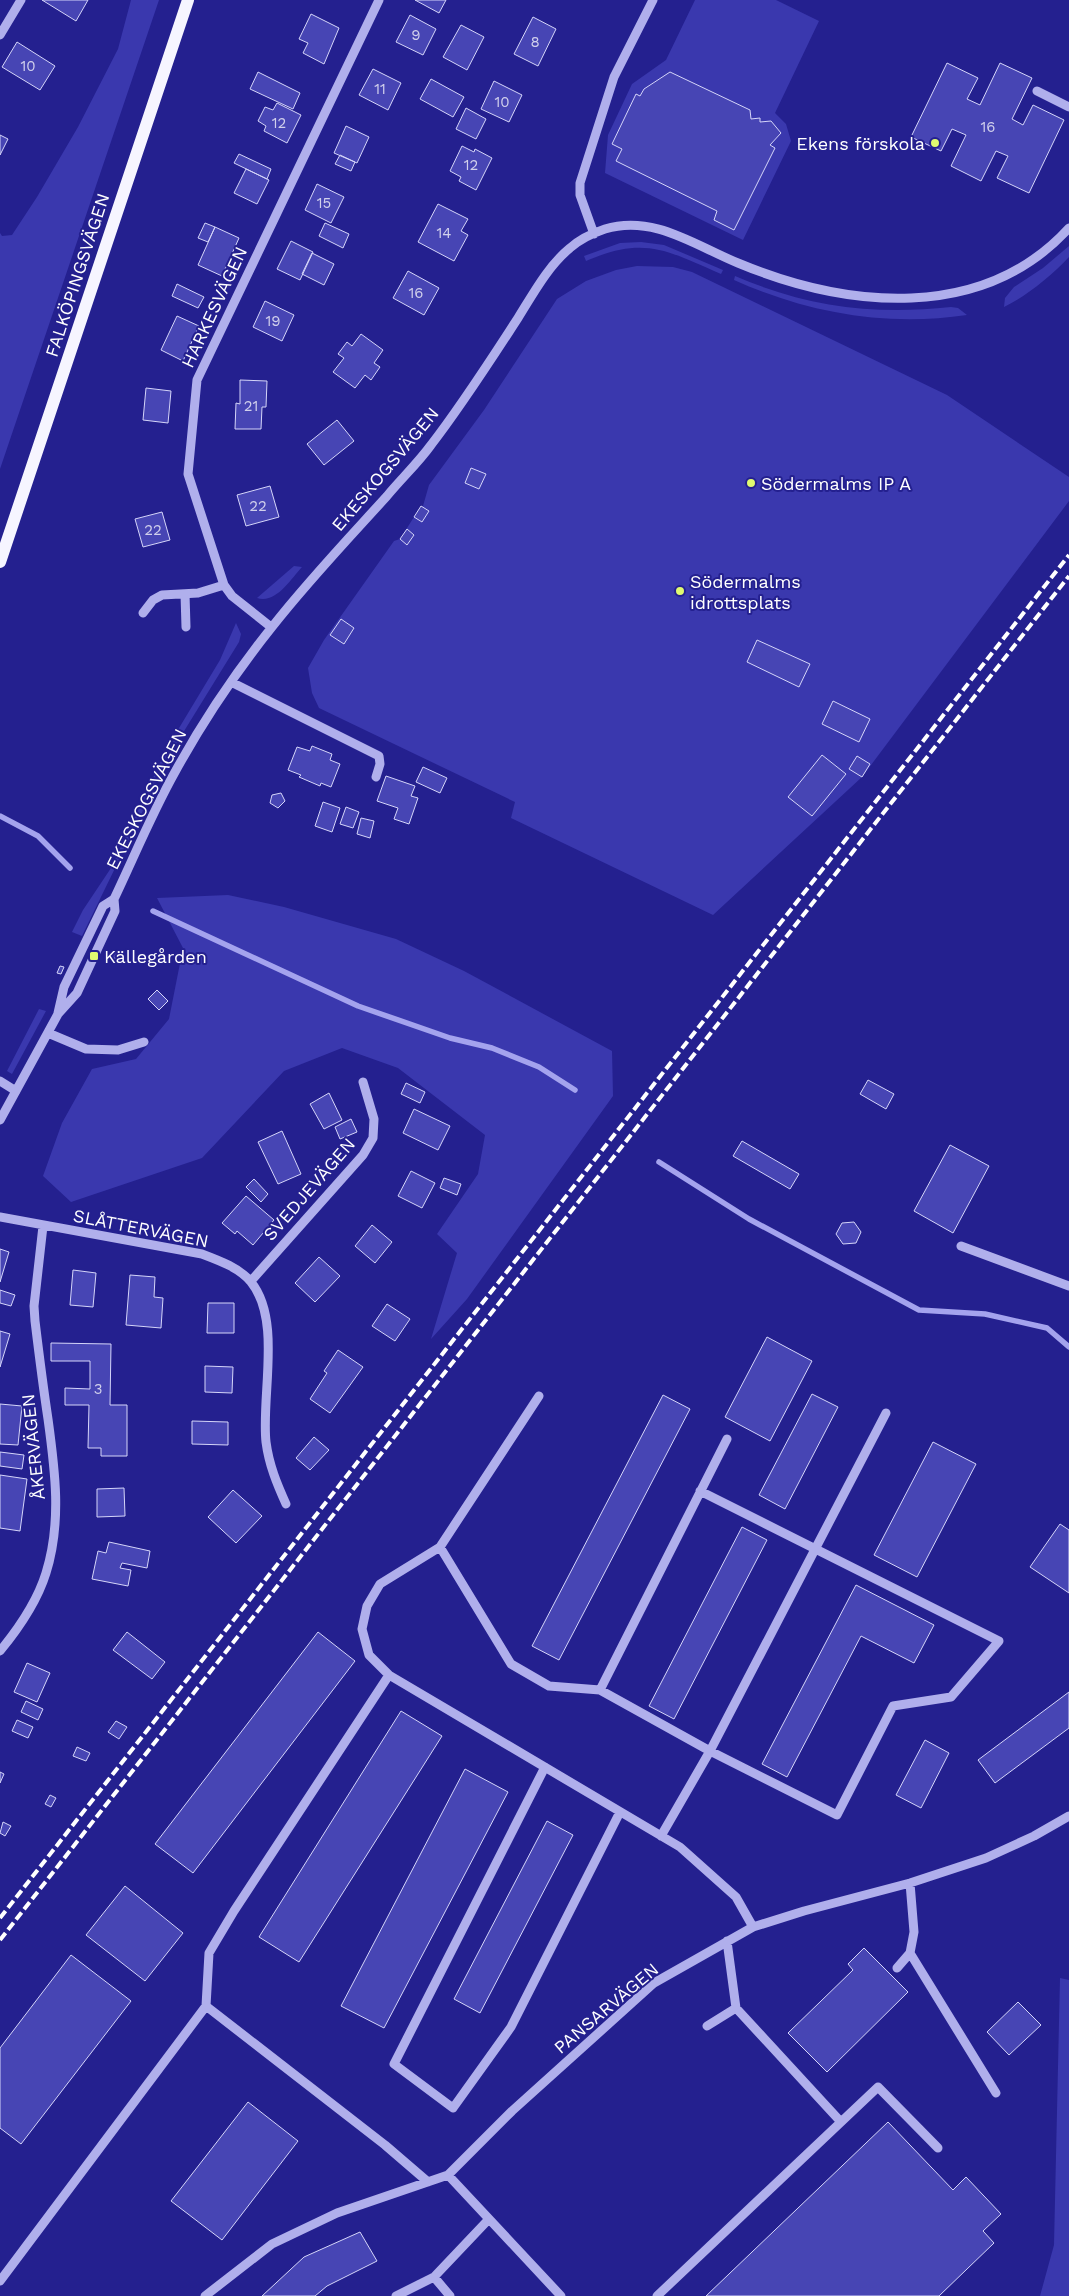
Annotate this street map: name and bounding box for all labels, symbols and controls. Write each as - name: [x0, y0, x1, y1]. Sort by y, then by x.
- house number: 9: [411, 26, 421, 44]
- house number: 8: [530, 33, 540, 51]
- house number: 10: [20, 57, 36, 75]
- house number: 11: [374, 80, 386, 98]
- house number: 10: [494, 93, 510, 111]
- house number: 12: [272, 114, 286, 132]
- house number: 16: [981, 118, 995, 136]
- place label: Ekens förskola: [796, 133, 925, 154]
- marker: Ekens förskola: [929, 137, 941, 149]
- house number: 12: [464, 156, 478, 174]
- street label: FALKÖPINGSVÄGEN: [41, 191, 113, 359]
- house number: 15: [317, 194, 331, 212]
- house number: 14: [436, 224, 452, 242]
- street label: HARKESVÄGEN: [177, 243, 251, 371]
- house number: 16: [409, 284, 423, 302]
- house number: 19: [265, 312, 281, 330]
- house number: 21: [244, 397, 258, 415]
- street label: EKESKOGSVÄGEN: [327, 403, 443, 535]
- place label: Södermalms IP A: [761, 473, 911, 494]
- marker: Södermalms IP A: [745, 477, 757, 489]
- house number: 22: [249, 497, 267, 515]
- house number: 22: [144, 521, 162, 539]
- place label: Södermalms idrottsplats: [690, 571, 801, 613]
- marker: Södermalms idrottsplats: [674, 585, 686, 597]
- street label: EKESKOGSVÄGEN: [101, 725, 191, 873]
- place label: Källegården: [104, 946, 207, 967]
- marker: Källegården: [88, 950, 100, 962]
- street label: SVEDJEVÄGEN: [259, 1133, 359, 1245]
- street label: SLÅTTERVÄGEN: [72, 1205, 210, 1251]
- house number: 3: [94, 1380, 102, 1398]
- street label: ÅKERVÄGEN: [17, 1393, 49, 1501]
- street label: PANSARVÄGEN: [549, 1958, 663, 2058]

